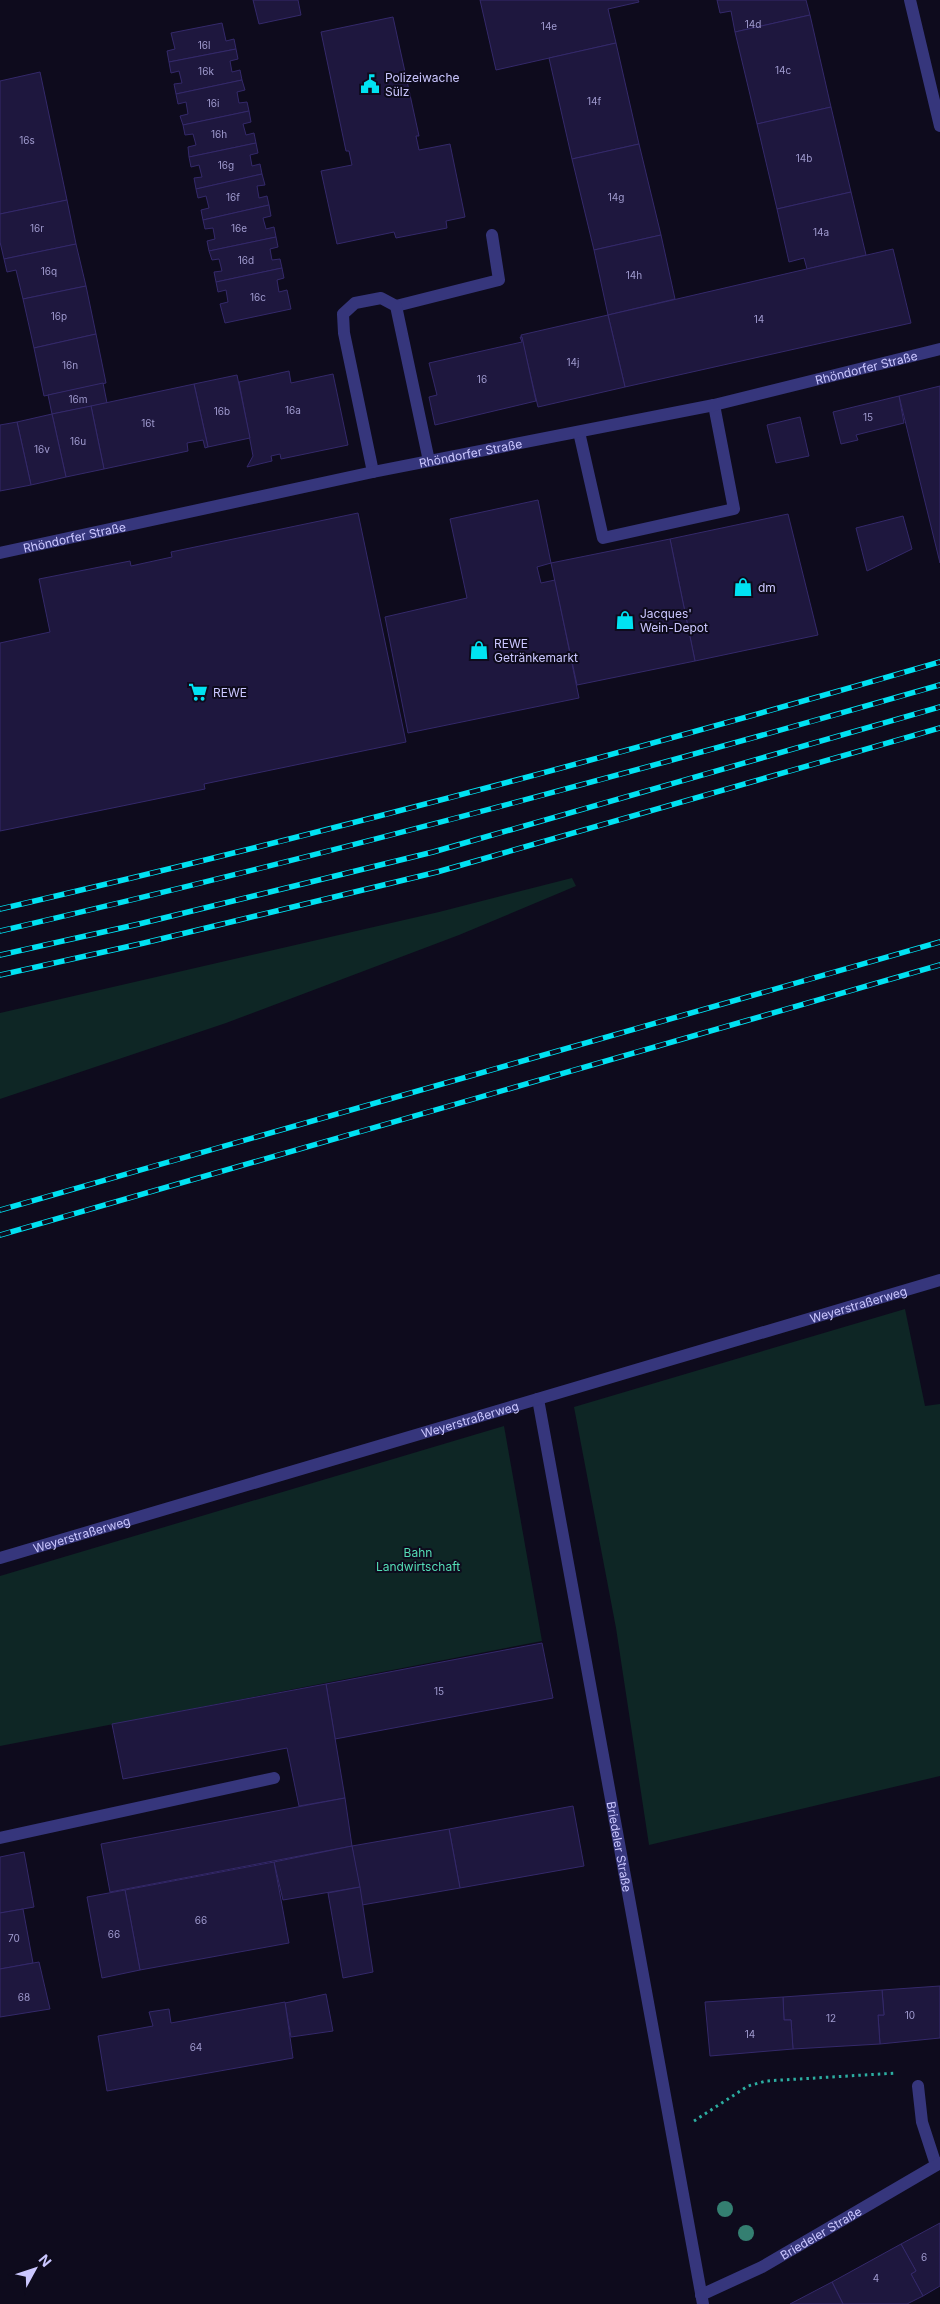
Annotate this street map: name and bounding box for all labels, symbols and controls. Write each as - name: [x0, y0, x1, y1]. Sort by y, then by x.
- house number: 14d: [745, 18, 761, 30]
- house number: 14e: [541, 20, 557, 32]
- house number: 16l: [198, 39, 210, 51]
- house number: 14c: [775, 64, 791, 76]
- house number: 16k: [198, 65, 214, 77]
- place label: Polizeiwache Sülz: [385, 70, 459, 99]
- public building icon: Polizeiwache Sülz: [359, 73, 381, 95]
- house number: 14f: [587, 95, 601, 107]
- house number: 16i: [207, 97, 219, 109]
- house number: 16h: [211, 128, 227, 140]
- house number: 16s: [19, 134, 35, 146]
- house number: 14b: [796, 152, 812, 164]
- house number: 16g: [218, 159, 234, 171]
- house number: 16f: [226, 191, 240, 203]
- house number: 14g: [608, 191, 624, 203]
- house number: 16r: [30, 222, 44, 234]
- house number: 16e: [231, 222, 247, 234]
- house number: 14a: [813, 226, 829, 238]
- house number: 16d: [238, 254, 254, 266]
- house number: 16q: [41, 265, 57, 277]
- house number: 14h: [626, 269, 642, 281]
- house number: 16c: [250, 291, 266, 303]
- house number: 16p: [51, 310, 67, 322]
- house number: 14: [754, 313, 764, 325]
- street label: Rhöndorfer Straße: [814, 347, 919, 387]
- house number: 14j: [567, 356, 579, 368]
- house number: 16n: [62, 359, 78, 371]
- house number: 16: [477, 373, 487, 385]
- house number: 16m: [68, 393, 88, 405]
- house number: 16a: [285, 404, 301, 416]
- house number: 16b: [214, 405, 230, 417]
- house number: 15: [863, 411, 873, 423]
- house number: 16t: [141, 417, 155, 429]
- house number: 16u: [70, 435, 86, 447]
- street label: Rhöndorfer Straße: [418, 435, 523, 470]
- house number: 16v: [34, 443, 50, 455]
- street label: Rhöndorfer Straße: [21, 518, 127, 555]
- shop icon: dm: [732, 576, 754, 598]
- place label: dm: [758, 580, 776, 595]
- place label: Jacques' Wein-Depot: [640, 606, 708, 635]
- shop icon: Jacques' Wein-Depot: [614, 609, 636, 631]
- place label: REWE Getränkemarkt: [494, 636, 578, 665]
- shop icon: REWE Getränkemarkt: [468, 639, 490, 661]
- supermarket icon: REWE: [187, 681, 209, 703]
- place label: REWE: [213, 685, 247, 700]
- street label: Weyerstraßerweg: [808, 1283, 909, 1326]
- street label: Weyerstraßerweg: [420, 1398, 520, 1440]
- street label: Weyerstraßerweg: [31, 1512, 132, 1555]
- park label: Bahn Landwirtschaft: [376, 1545, 460, 1574]
- house number: 15: [434, 1685, 444, 1697]
- street label: Briedeler Straße: [604, 1800, 635, 1893]
- house number: 66: [195, 1914, 207, 1926]
- house number: 66: [108, 1928, 120, 1940]
- house number: 70: [8, 1932, 20, 1944]
- house number: 68: [18, 1991, 30, 2003]
- house number: 10: [905, 2009, 915, 2021]
- house number: 12: [826, 2012, 836, 2024]
- house number: 14: [745, 2028, 755, 2040]
- house number: 64: [190, 2041, 202, 2053]
- street label: Briedeler Straße: [777, 2203, 864, 2262]
- north arrow: [10, 2244, 60, 2294]
- text: N: [35, 2251, 55, 2270]
- house number: 6: [921, 2251, 927, 2263]
- house number: 4: [873, 2272, 879, 2284]

